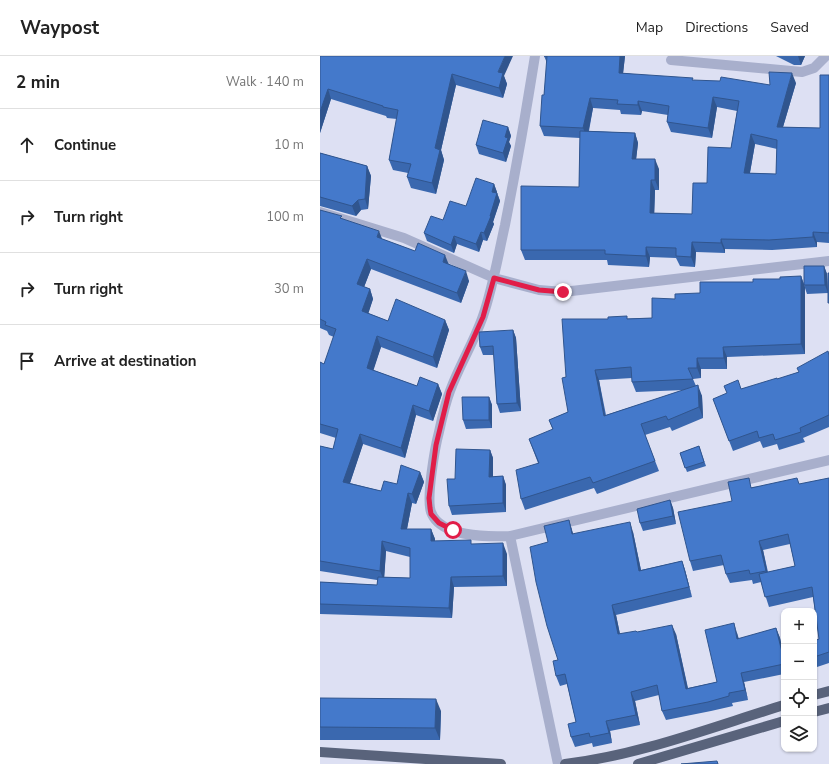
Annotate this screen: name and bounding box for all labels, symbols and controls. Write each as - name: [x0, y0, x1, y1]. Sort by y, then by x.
- text: Waypost: [20, 15, 99, 41]
- text: Map: [636, 18, 663, 37]
- text: Directions: [685, 18, 748, 37]
- text: Saved: [770, 18, 809, 37]
- text: 2 min: [16, 71, 60, 94]
- text: Walk · 140 m: [226, 73, 304, 91]
- icon: ahead: [16, 134, 38, 156]
- text: Continue: [54, 135, 116, 155]
- text: 10 m: [274, 136, 304, 154]
- icon: right: [16, 206, 38, 228]
- text: Turn right: [54, 207, 123, 227]
- text: 100 m: [266, 208, 304, 226]
- icon: right: [16, 278, 38, 300]
- text: Turn right: [54, 279, 123, 299]
- text: 30 m: [274, 280, 304, 298]
- route end: [554, 283, 572, 301]
- icon: arrive: [16, 350, 38, 372]
- text: Arrive at destination: [54, 351, 197, 371]
- route start: [444, 521, 462, 539]
- map controls: [781, 608, 817, 752]
- button: +: [781, 608, 817, 644]
- button: −: [781, 644, 817, 680]
- button: locate: [781, 680, 817, 716]
- button: layers: [781, 716, 817, 752]

